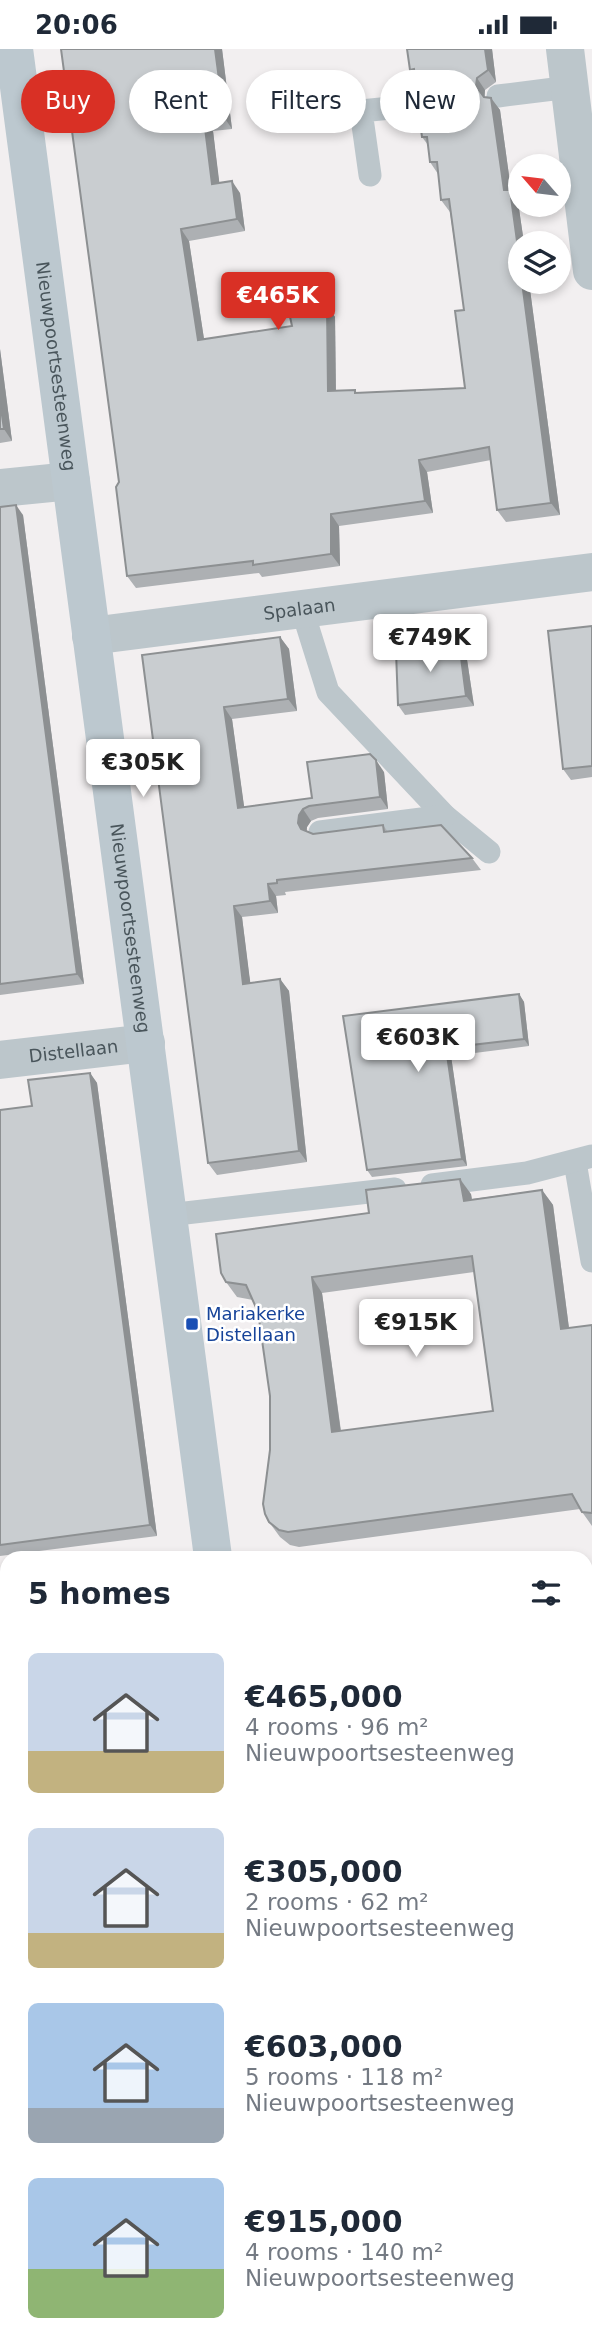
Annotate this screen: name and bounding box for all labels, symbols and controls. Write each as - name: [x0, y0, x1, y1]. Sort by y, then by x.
- text: 20:06: [35, 10, 118, 40]
- chip: Buy: [21, 70, 115, 133]
- chip: Rent: [129, 70, 232, 133]
- chip: Filters: [246, 70, 366, 133]
- chip: New: [380, 70, 480, 133]
- north arrow: [508, 154, 570, 217]
- map controls: [508, 154, 571, 294]
- button: layers: [508, 231, 571, 294]
- street label: Nieuwpoortsesteenweg: [32, 260, 81, 472]
- pin: €465K: [229, 273, 327, 332]
- text: €465K: [237, 282, 319, 308]
- street label: Spalaan: [262, 594, 336, 624]
- pin: €749K: [381, 615, 479, 674]
- text: €749K: [389, 624, 471, 650]
- pin: €305K: [94, 739, 192, 799]
- text: €305K: [102, 749, 184, 775]
- street label: Nieuwpoortsesteenweg: [106, 822, 155, 1034]
- pin: €603K: [369, 1014, 467, 1074]
- text: €603K: [377, 1024, 459, 1050]
- street label: Distellaan: [28, 1035, 119, 1067]
- pin: €915K: [367, 1299, 465, 1359]
- place label: Mariakerke Distellaan: [206, 1303, 305, 1345]
- text: €915K: [375, 1309, 457, 1335]
- marker: Mariakerke Distellaan: [184, 1316, 200, 1332]
- icon: filters: [527, 1574, 565, 1612]
- text: 5 homes: [28, 1576, 171, 1611]
- text: €465,000: [245, 1679, 403, 1714]
- icon: home: [84, 1681, 168, 1765]
- text: 4 rooms · 96 m²: [245, 1714, 429, 1740]
- text: Nieuwpoortsesteenweg: [245, 1740, 515, 1766]
- text: €305,000: [245, 1854, 403, 1889]
- icon: home: [84, 1856, 168, 1940]
- text: 2 rooms · 62 m²: [245, 1889, 429, 1915]
- text: Nieuwpoortsesteenweg: [245, 1915, 515, 1941]
- text: €603,000: [245, 2029, 403, 2064]
- icon: home: [84, 2031, 168, 2115]
- text: 5 rooms · 118 m²: [245, 2064, 443, 2090]
- text: Nieuwpoortsesteenweg: [245, 2090, 515, 2116]
- text: €915,000: [245, 2204, 403, 2239]
- icon: home: [84, 2206, 168, 2290]
- text: 4 rooms · 140 m²: [245, 2239, 443, 2265]
- text: Nieuwpoortsesteenweg: [245, 2265, 515, 2291]

